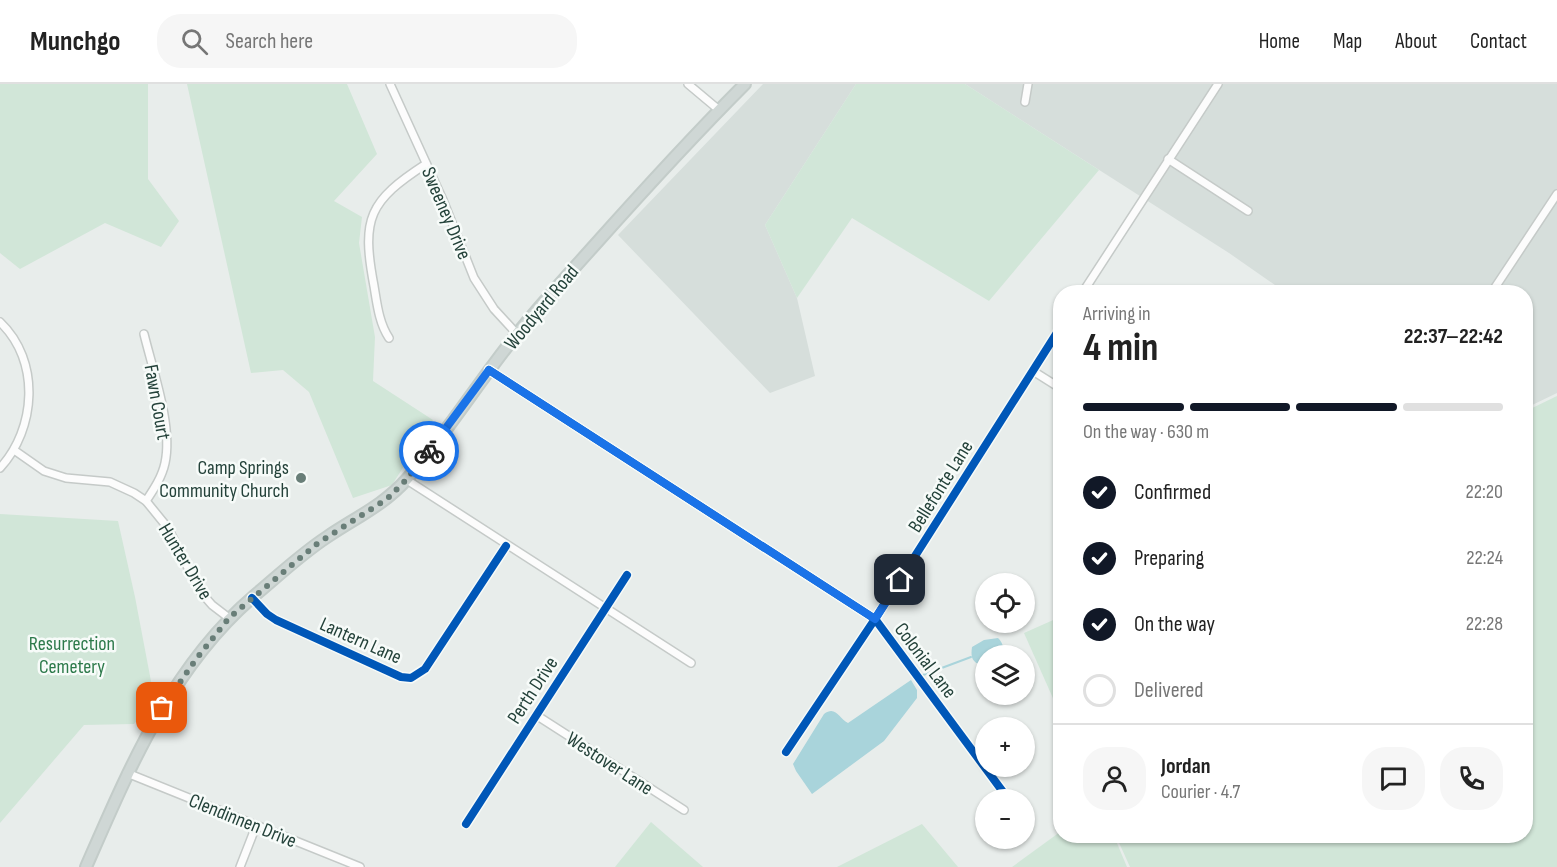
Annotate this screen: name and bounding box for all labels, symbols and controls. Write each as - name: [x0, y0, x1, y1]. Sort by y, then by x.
- search box: [157, 14, 577, 68]
- text: Munchgo: [30, 25, 121, 58]
- icon: search: [178, 25, 211, 58]
- text: Search here: [226, 28, 313, 55]
- text: Home: [1259, 29, 1300, 54]
- text: Map: [1333, 29, 1362, 54]
- text: About: [1395, 29, 1437, 54]
- text: Contact: [1470, 29, 1527, 54]
- street label: Sweeney Drive: [416, 164, 476, 263]
- street label: Woodyard Road: [499, 260, 584, 355]
- text: Arriving in: [1083, 302, 1151, 326]
- text: 22:37–22:42: [1404, 323, 1503, 350]
- text: 4 min: [1083, 325, 1158, 372]
- street label: Fawn Court: [139, 363, 175, 442]
- text: On the way · 630 m: [1083, 420, 1209, 444]
- courier: [399, 421, 459, 481]
- icon: bike: [413, 435, 446, 468]
- street label: Bellefonte Lane: [903, 436, 978, 537]
- place label: Camp Springs Community Church: [159, 456, 289, 503]
- marker: Camp Springs Community Church: [294, 471, 308, 485]
- icon: check: [1083, 476, 1116, 509]
- text: Confirmed: [1134, 479, 1211, 506]
- text: 22:20: [1466, 480, 1503, 504]
- street label: Hunter Drive: [153, 519, 217, 604]
- icon: check: [1083, 542, 1116, 575]
- text: Preparing: [1134, 545, 1204, 572]
- text: 22:24: [1466, 546, 1503, 570]
- pin: [874, 554, 925, 605]
- icon: home: [883, 563, 916, 596]
- map controls: [975, 573, 1035, 849]
- button: locate: [975, 573, 1035, 633]
- icon: check: [1083, 608, 1116, 641]
- text: On the way: [1134, 611, 1215, 638]
- street label: Lantern Lane: [316, 612, 405, 670]
- text: 22:28: [1466, 612, 1503, 636]
- street label: Colonial Lane: [889, 618, 961, 703]
- park label: Resurrection Cemetery: [29, 632, 115, 679]
- button: layers: [975, 645, 1035, 705]
- street label: Perth Drive: [502, 652, 563, 729]
- text: Delivered: [1134, 677, 1203, 704]
- pin: [136, 682, 187, 733]
- icon: bag: [145, 691, 178, 724]
- button: +: [975, 717, 1035, 777]
- street label: Westover Lane: [562, 727, 657, 801]
- button: person: [1083, 747, 1146, 810]
- button: chat: [1362, 747, 1425, 810]
- button: phone: [1440, 747, 1503, 810]
- text: Jordan: [1161, 753, 1210, 780]
- text: Courier · 4.7: [1161, 780, 1240, 804]
- street label: Clendinnen Drive: [185, 788, 300, 853]
- button: −: [975, 789, 1035, 849]

